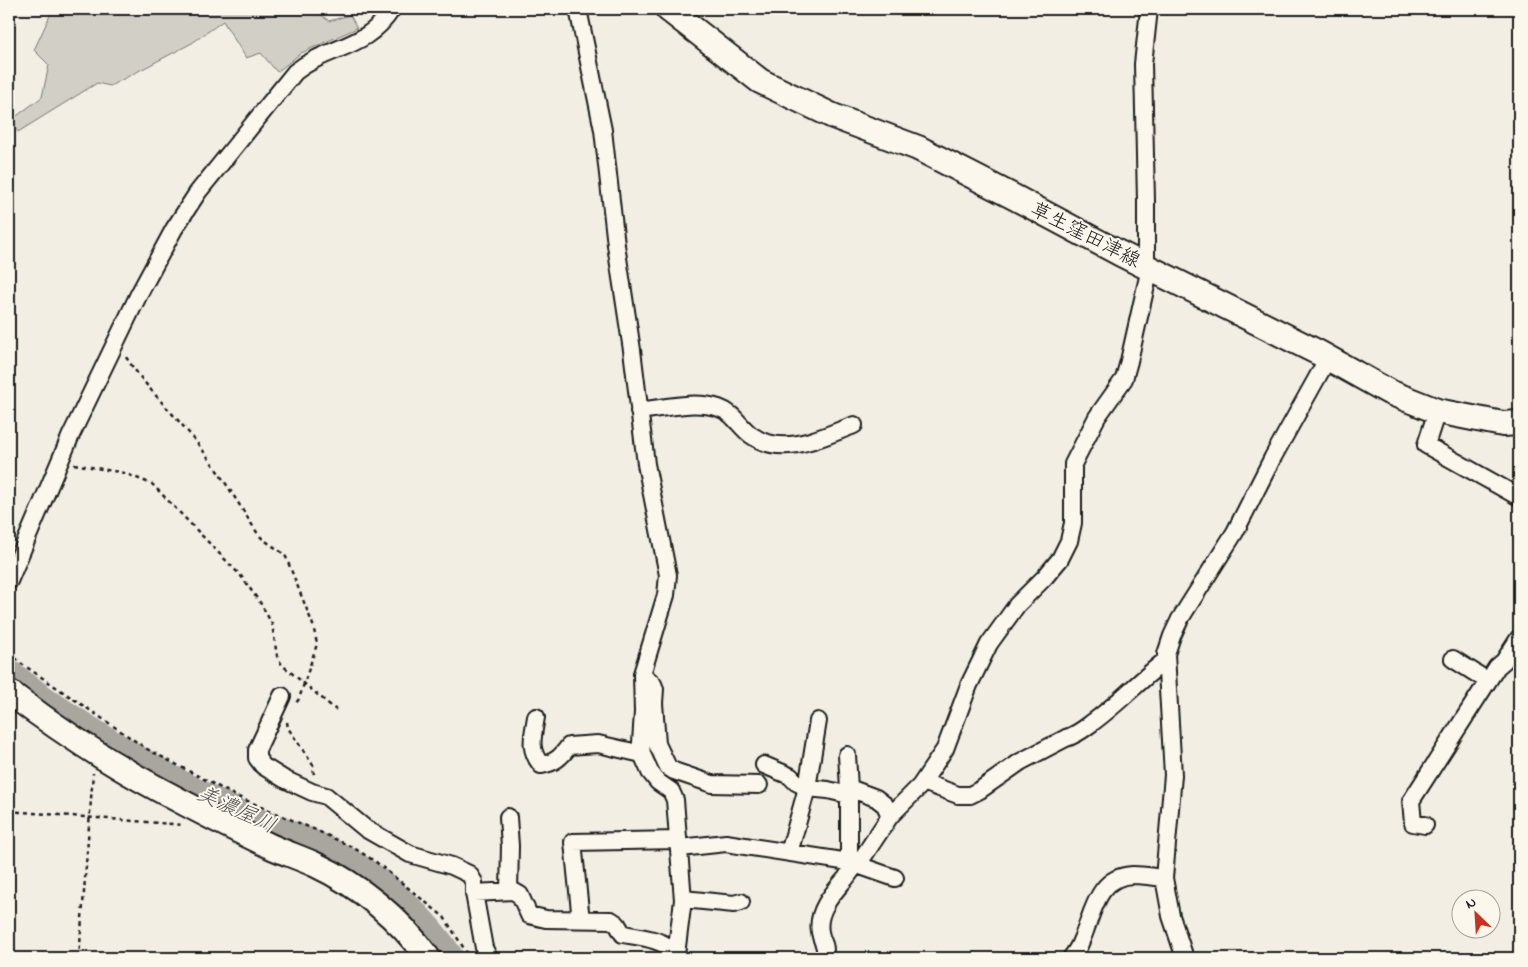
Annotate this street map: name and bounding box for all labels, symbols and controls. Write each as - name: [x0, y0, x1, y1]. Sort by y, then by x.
- street label: 草生窪田津線: [1025, 196, 1145, 276]
- water label: 美濃屋川: [192, 779, 281, 842]
- north arrow: [1450, 890, 1500, 940]
- text: N: [1462, 892, 1480, 915]

